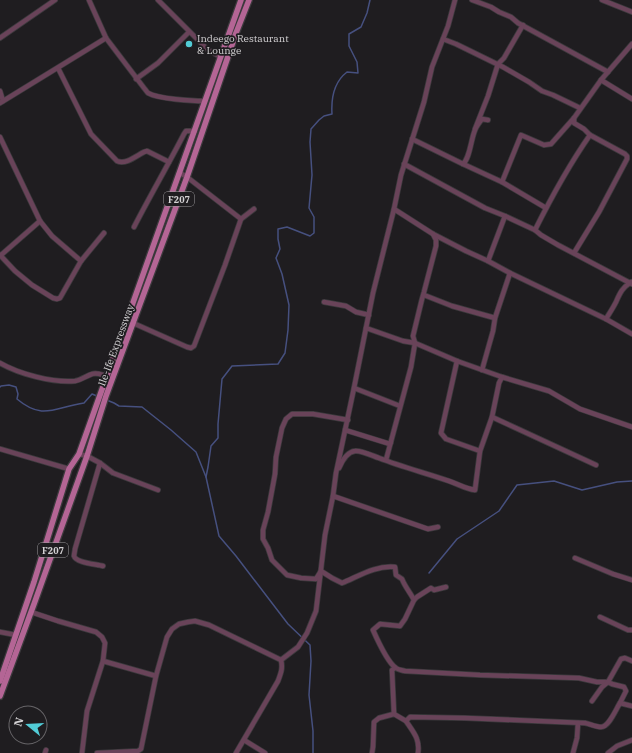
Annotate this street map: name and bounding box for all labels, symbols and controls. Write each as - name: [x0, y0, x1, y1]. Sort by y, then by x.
- place label: Indeego Restaurant & Lounge: [197, 32, 289, 57]
- marker: Indeego Restaurant & Lounge: [184, 39, 194, 49]
- road number: F207: [164, 192, 194, 206]
- street label: Ile-Ife Expressway: [95, 302, 137, 388]
- road number: F207: [38, 543, 68, 557]
- north arrow: [8, 705, 48, 745]
- text: N: [10, 715, 27, 728]

